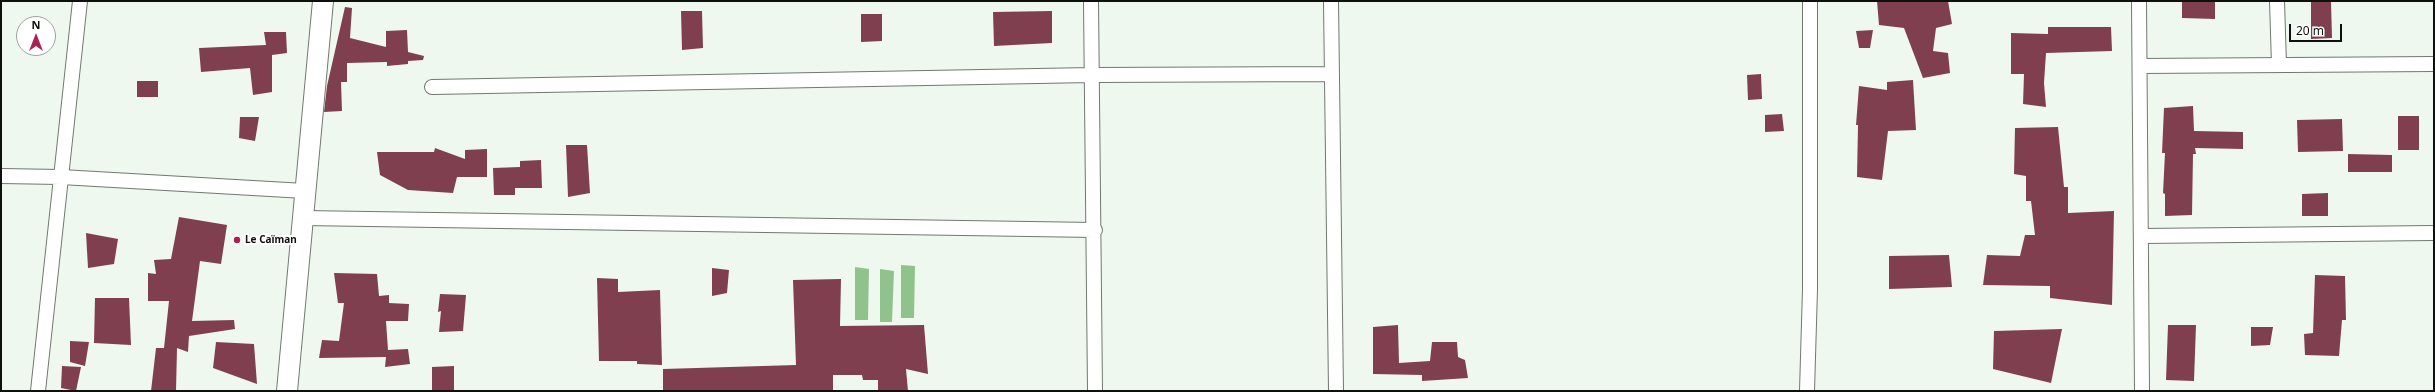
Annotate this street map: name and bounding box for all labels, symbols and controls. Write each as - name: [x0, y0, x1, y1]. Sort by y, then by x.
- north arrow: [16, 16, 56, 56]
- scale bar: [2291, 16, 2344, 42]
- text: N: [32, 17, 40, 32]
- text: 20 m: [2296, 22, 2324, 39]
- place label: Le Caïman: [245, 234, 297, 246]
- marker: Le Caïman: [232, 235, 242, 245]

